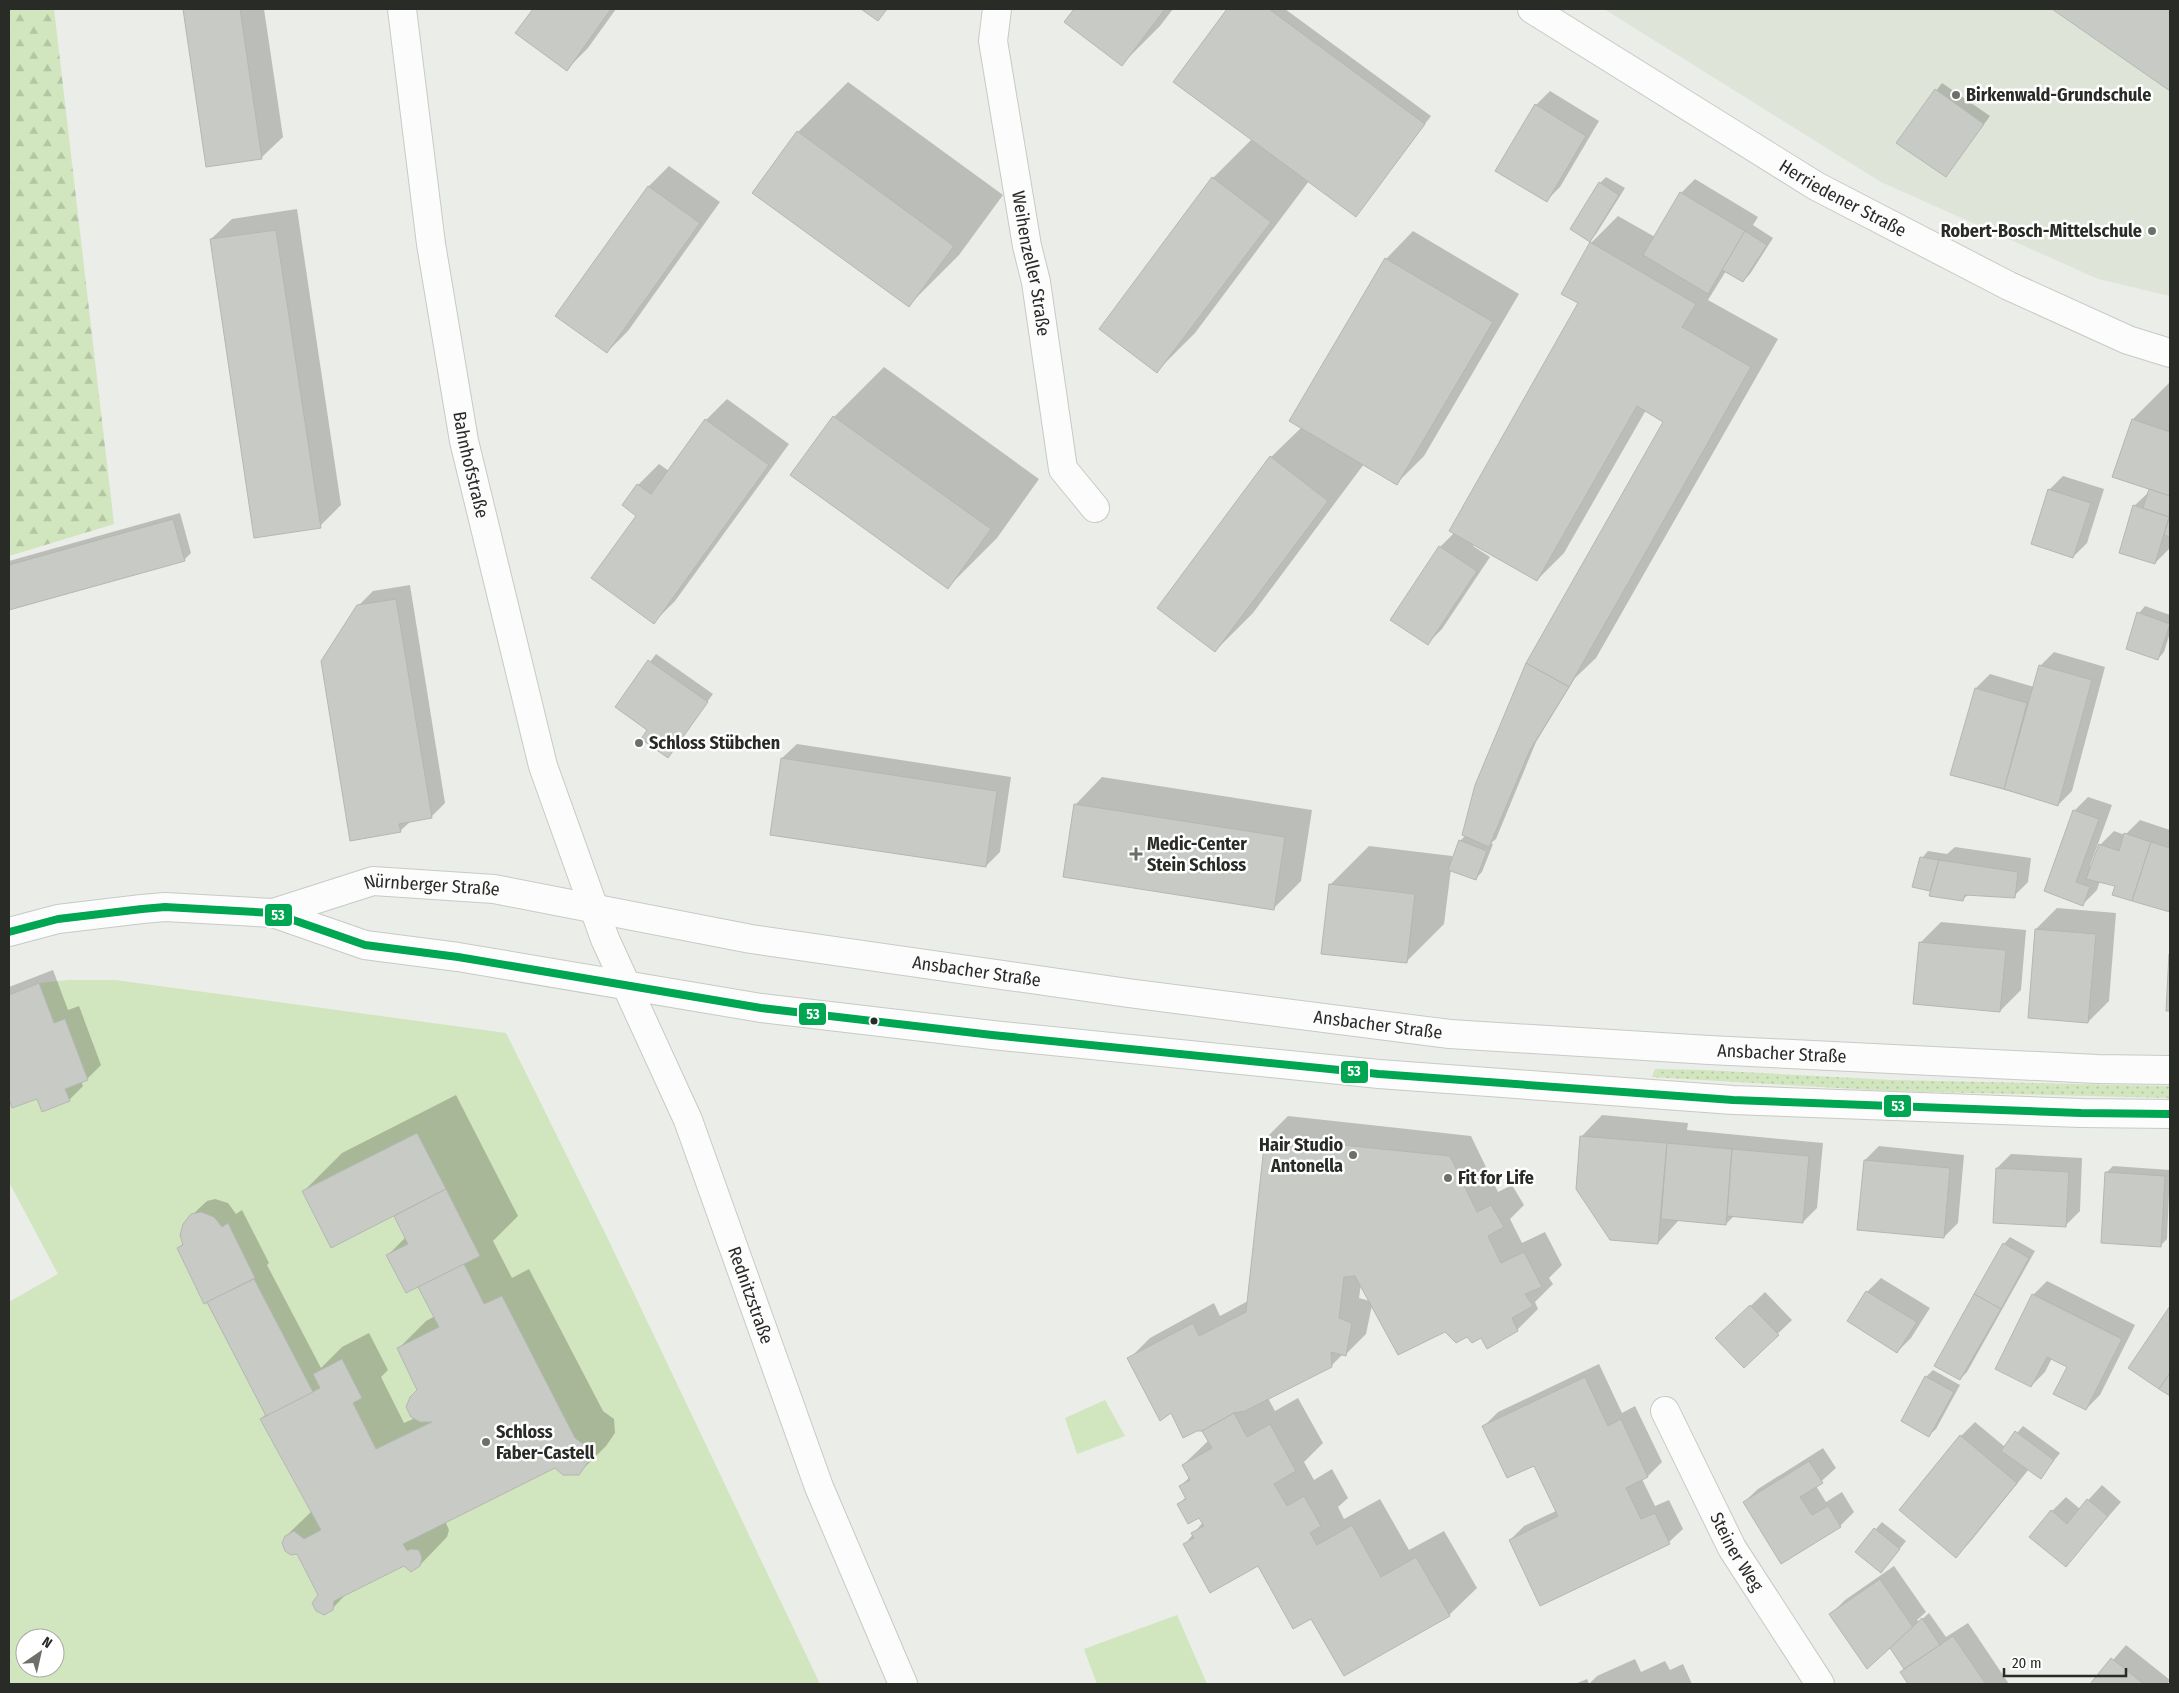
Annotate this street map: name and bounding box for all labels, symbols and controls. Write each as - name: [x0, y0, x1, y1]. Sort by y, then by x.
- place label: Birkenwald-Grundschule: [1966, 84, 2151, 106]
- marker: Birkenwald-Grundschule: [1950, 89, 1962, 101]
- street label: Herriedener Straße: [1775, 155, 1910, 242]
- street label: Weihenzeller Straße: [1007, 189, 1055, 338]
- place label: Robert-Bosch-Mittelschule: [1941, 220, 2142, 242]
- marker: Robert-Bosch-Mittelschule: [2146, 225, 2158, 237]
- street label: Bahnhofstraße: [448, 410, 493, 520]
- place label: Schloss Stübchen: [649, 732, 780, 754]
- marker: Schloss Stübchen: [633, 737, 645, 749]
- place label: Medic-Center Stein Schloss: [1147, 833, 1247, 876]
- marker: Medic-Center Stein Schloss: [1129, 847, 1143, 861]
- street label: Nürnberger Straße: [361, 870, 502, 901]
- line badge: 53: [264, 903, 293, 927]
- text: 53: [271, 907, 285, 924]
- street label: Ansbacher Straße: [911, 951, 1042, 991]
- line badge: 53: [798, 1002, 827, 1026]
- text: 53: [806, 1006, 820, 1023]
- street label: Ansbacher Straße: [1312, 1006, 1444, 1044]
- unlabelled marker: [869, 1016, 879, 1026]
- street label: Ansbacher Straße: [1717, 1039, 1847, 1068]
- line badge: 53: [1340, 1060, 1369, 1084]
- text: 53: [1347, 1063, 1361, 1080]
- line badge: 53: [1883, 1094, 1912, 1118]
- text: 53: [1891, 1098, 1905, 1115]
- place label: Hair Studio Antonella: [1259, 1134, 1343, 1177]
- marker: Hair Studio Antonella: [1347, 1149, 1359, 1161]
- place label: Fit for Life: [1458, 1167, 1534, 1189]
- marker: Fit for Life: [1442, 1172, 1454, 1184]
- street label: Rednitzstraße: [723, 1244, 778, 1347]
- place label: Schloss Faber-Castell: [496, 1421, 595, 1464]
- marker: Schloss Faber-Castell: [480, 1436, 492, 1448]
- street label: Steiner Weg: [1705, 1509, 1768, 1596]
- north arrow: [15, 1628, 65, 1678]
- text: N: [39, 1633, 55, 1652]
- scale bar: [2004, 1646, 2126, 1678]
- text: 20 m: [2012, 1654, 2042, 1672]

